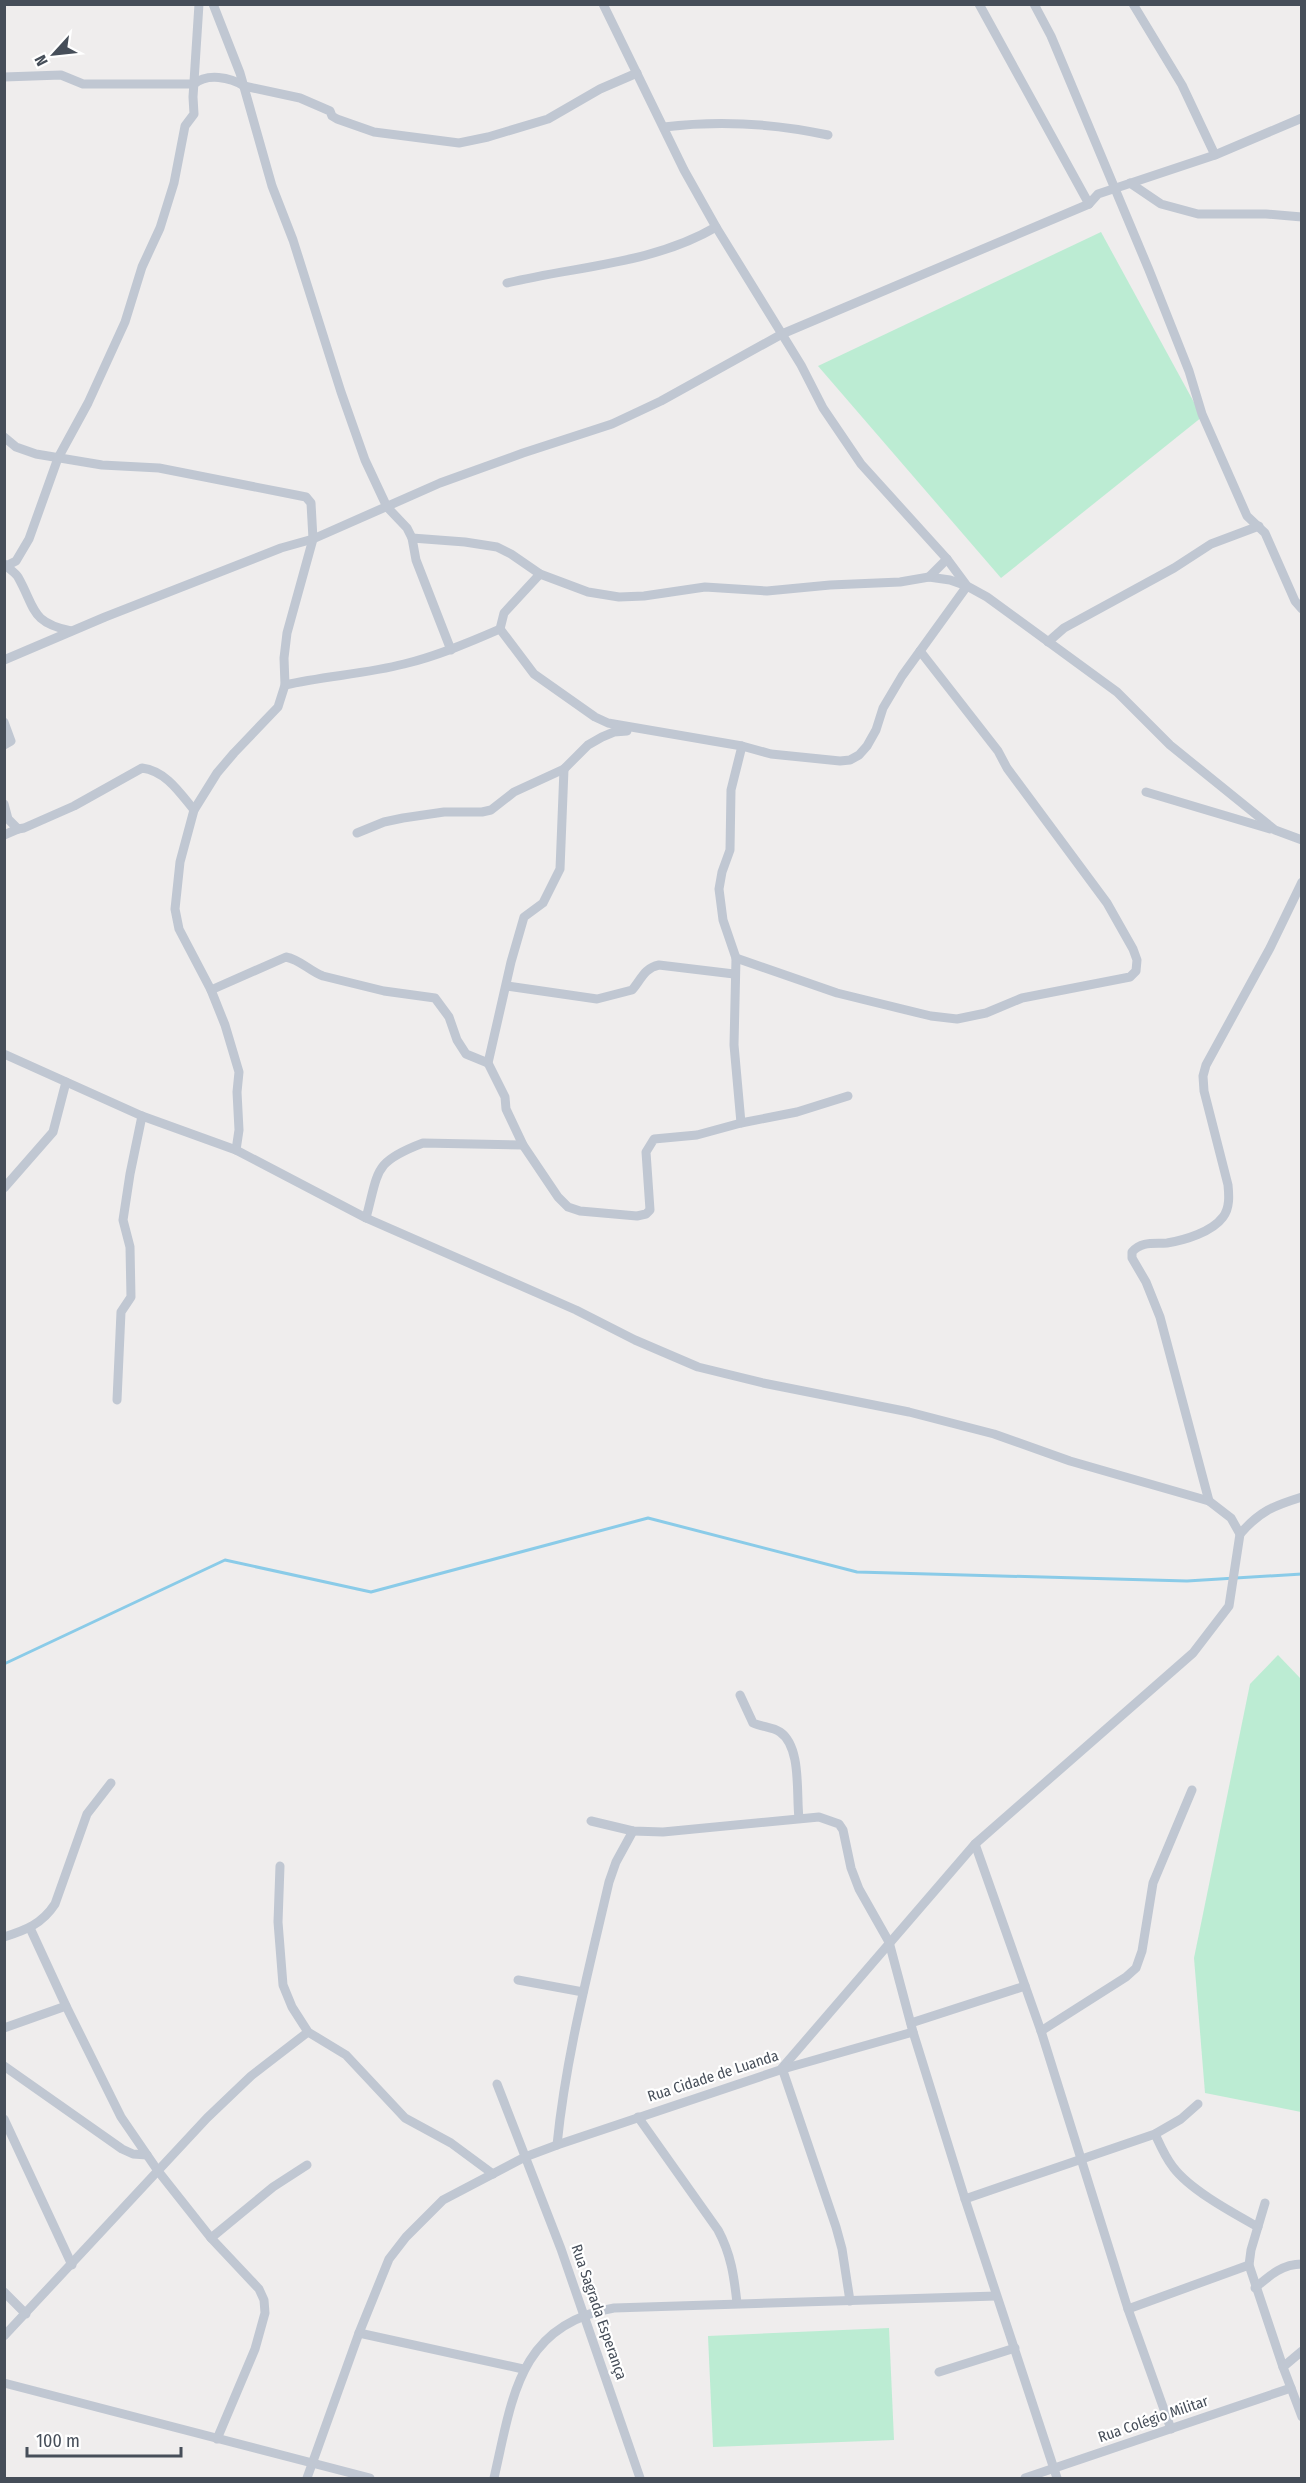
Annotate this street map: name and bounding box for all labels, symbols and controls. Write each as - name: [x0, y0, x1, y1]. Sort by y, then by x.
- north arrow: [24, 24, 84, 84]
- text: N: [30, 52, 52, 69]
- street label: Rua Cidade de Luanda: [645, 2046, 781, 2106]
- street label: Rua Sagrada Esperança: [567, 2242, 631, 2382]
- street label: Rua Colégio Militar: [1096, 2391, 1211, 2446]
- scale bar: [27, 2420, 182, 2458]
- text: 100 m: [36, 2430, 80, 2452]

